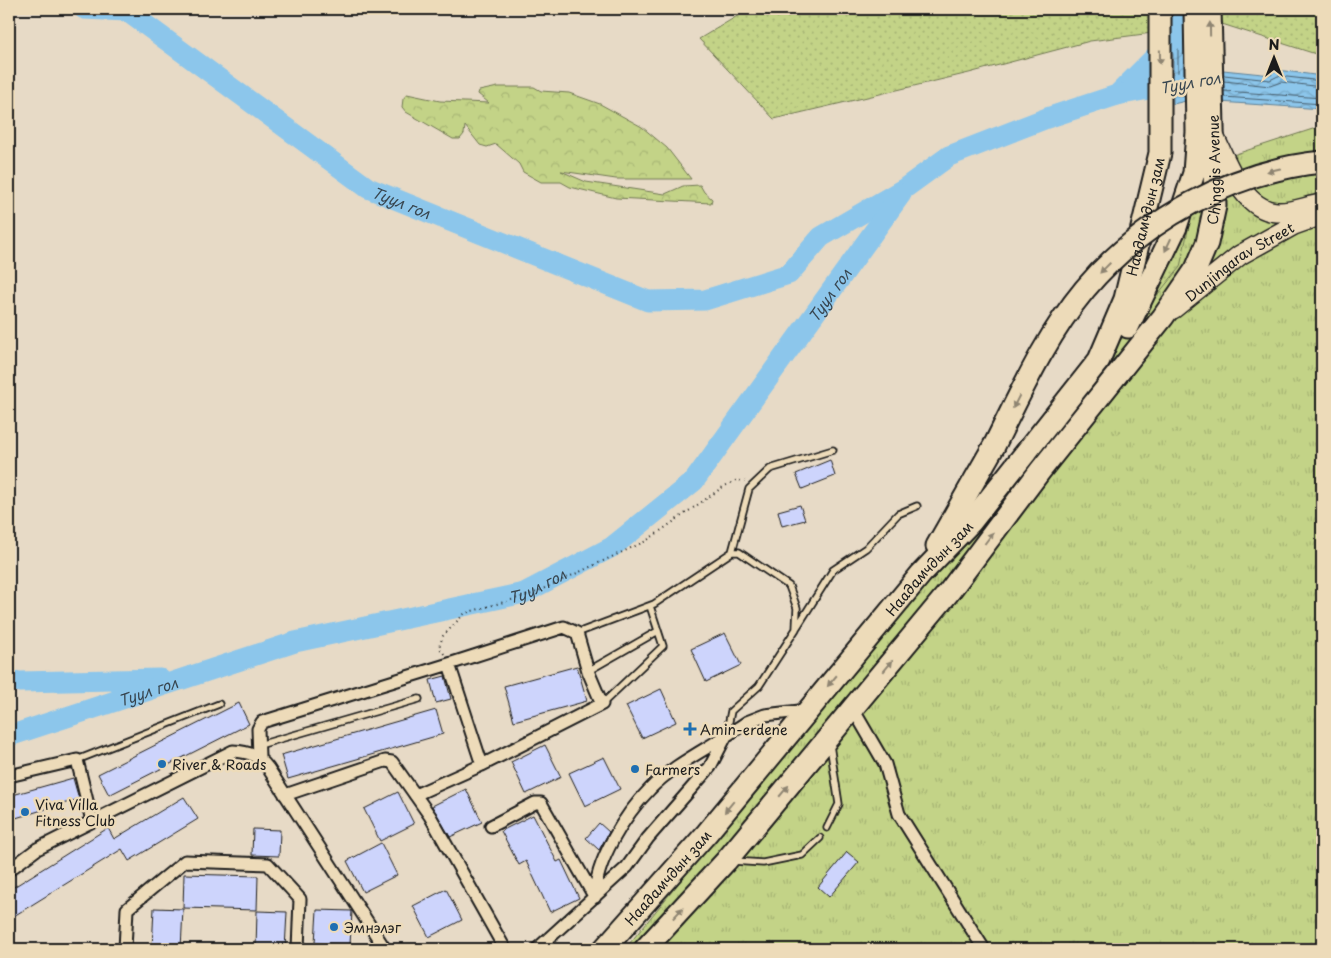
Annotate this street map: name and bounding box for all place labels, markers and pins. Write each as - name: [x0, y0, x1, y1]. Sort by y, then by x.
- place label: Amin-erdene: [700, 719, 788, 740]
- marker: Amin-erdene: [684, 723, 696, 735]
- place label: River & Roads: [172, 754, 266, 775]
- marker: River & Roads: [156, 758, 168, 770]
- place label: Farmers: [645, 759, 700, 780]
- marker: Farmers: [629, 763, 641, 775]
- place label: Viva Villa Fitness Club: [35, 794, 115, 831]
- marker: Viva Villa Fitness Club: [19, 806, 31, 818]
- place label: Эмнэлэг: [344, 917, 402, 938]
- marker: Эмнэлэг: [328, 921, 340, 933]

